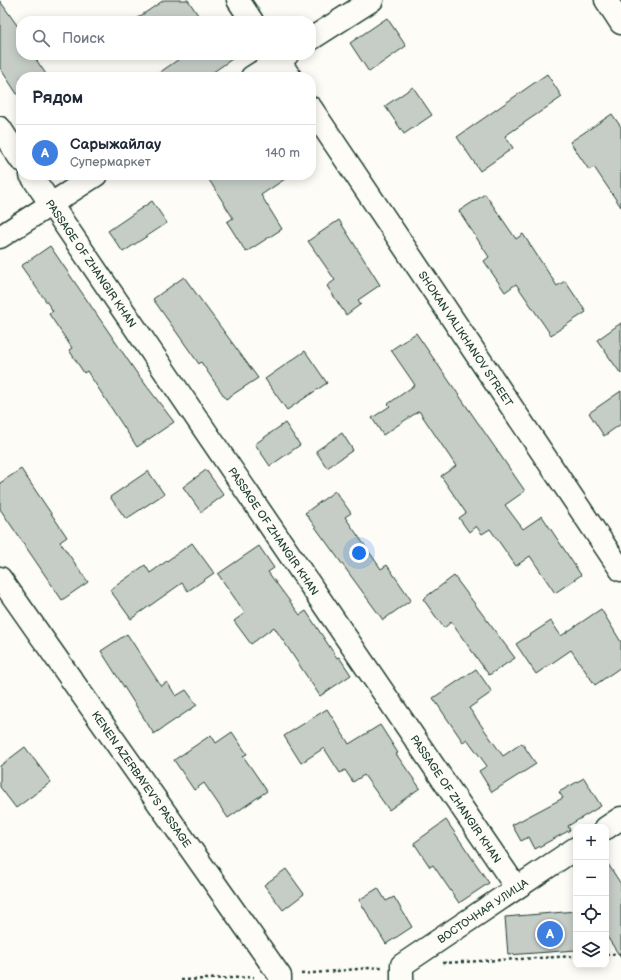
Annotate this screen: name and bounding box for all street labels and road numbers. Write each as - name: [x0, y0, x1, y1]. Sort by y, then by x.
- street label: PASSAGE OF ZHANGIR KHAN: [43, 197, 139, 330]
- street label: SHOKAN VALIKHANOV STREET: [415, 269, 516, 410]
- street label: PASSAGE OF ZHANGIR KHAN: [225, 465, 321, 598]
- street label: KENEN AZERBAYEV'S PASSAGE: [89, 709, 194, 850]
- street label: PASSAGE OF ZHANGIR KHAN: [408, 733, 504, 866]
- street label: ВОСТОЧНАЯ УЛИЦА: [435, 876, 531, 946]

